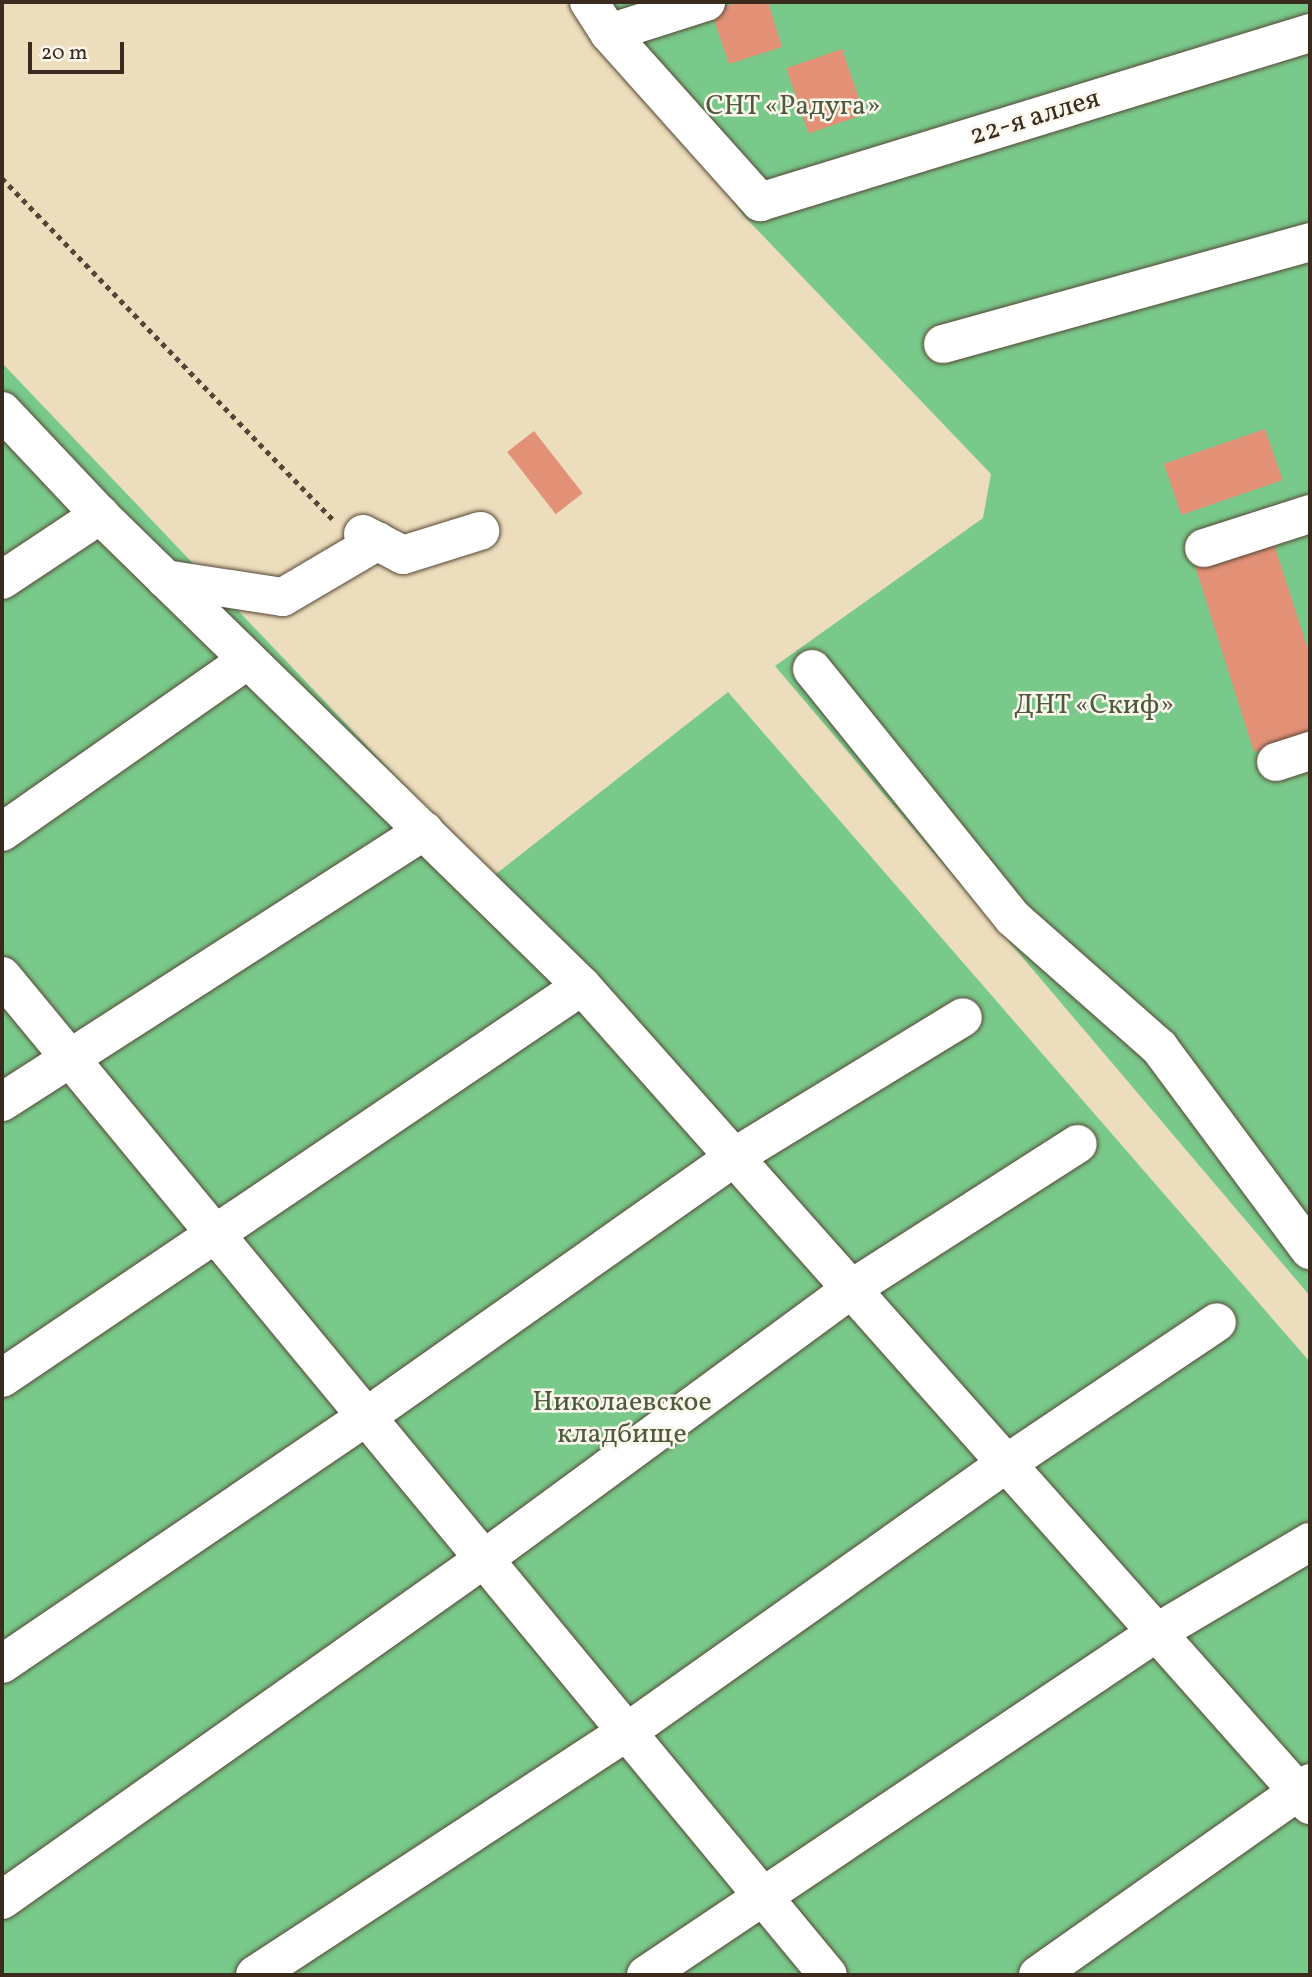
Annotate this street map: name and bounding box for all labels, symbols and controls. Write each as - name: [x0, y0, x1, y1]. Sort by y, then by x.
- scale bar: [32, 28, 128, 72]
- text: 20 m: [41, 39, 87, 68]
- street label: 22-я аллея: [966, 82, 1104, 154]
- park label: СНТ «Радуга»: [705, 90, 881, 124]
- park label: ДНТ «Скиф»: [1013, 689, 1175, 723]
- park label: Николаевское кладбище: [532, 1386, 712, 1452]

